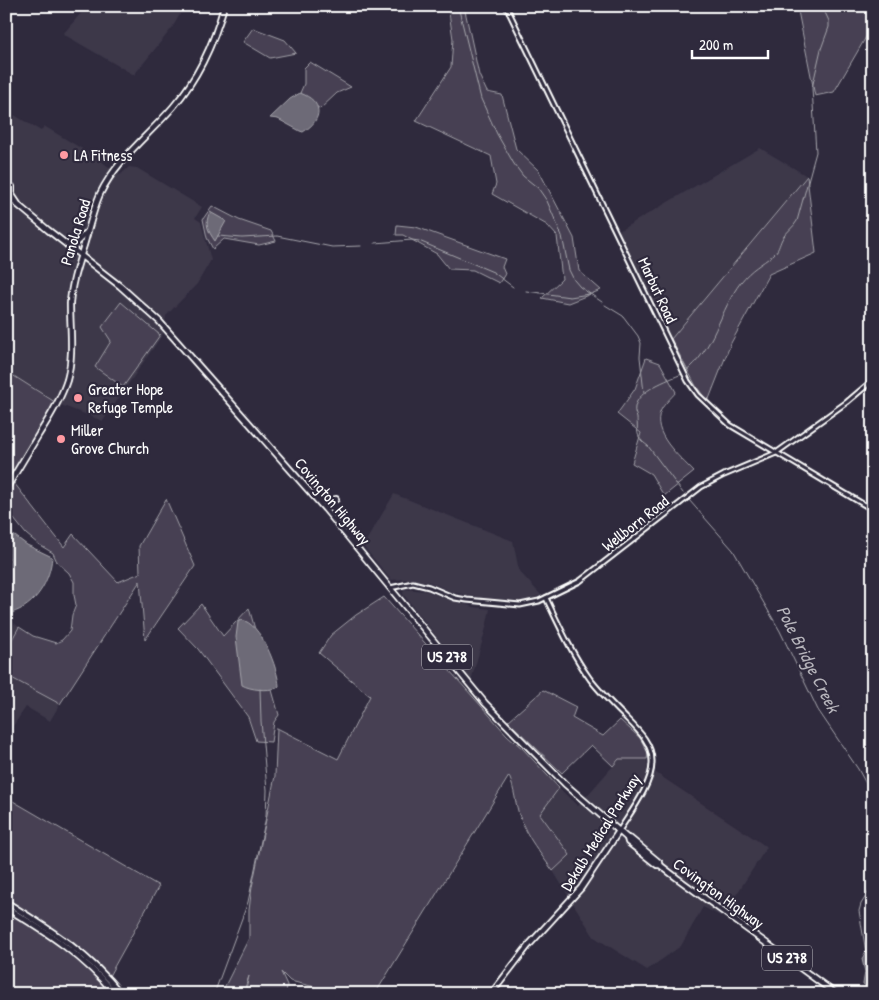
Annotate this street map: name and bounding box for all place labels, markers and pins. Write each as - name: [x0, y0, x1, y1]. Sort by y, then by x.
- place label: LA Fitness: [74, 144, 132, 166]
- marker: LA Fitness: [58, 149, 70, 161]
- place label: Greater Hope Refuge Temple: [88, 378, 174, 418]
- marker: Greater Hope Refuge Temple: [72, 392, 84, 404]
- place label: Miller Grove Church: [71, 419, 149, 459]
- marker: Miller Grove Church: [55, 433, 67, 445]

